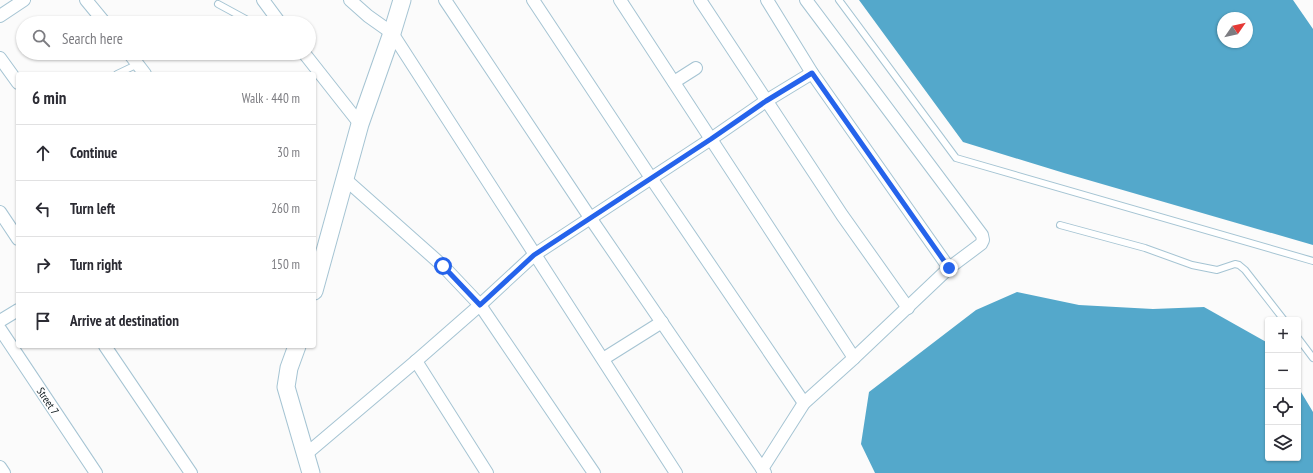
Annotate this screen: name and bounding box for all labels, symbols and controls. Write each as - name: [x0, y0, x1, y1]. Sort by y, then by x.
- north arrow: [1217, 12, 1253, 48]
- search box: [16, 16, 316, 60]
- icon: search: [30, 27, 52, 49]
- text: Search here: [62, 29, 123, 48]
- text: 6 min: [32, 87, 66, 109]
- text: Walk · 440 m: [242, 90, 300, 107]
- icon: ahead: [32, 142, 54, 164]
- text: Continue: [70, 143, 117, 162]
- text: 30 m: [277, 144, 300, 161]
- icon: left: [32, 198, 54, 220]
- text: Turn left: [70, 199, 115, 218]
- text: 260 m: [271, 200, 300, 217]
- icon: right: [32, 254, 54, 276]
- text: Turn right: [70, 255, 122, 274]
- text: 150 m: [271, 256, 300, 273]
- route start: [434, 257, 452, 275]
- route end: [940, 259, 958, 277]
- icon: arrive: [32, 310, 54, 332]
- text: Arrive at destination: [70, 311, 179, 330]
- map controls: [1265, 317, 1301, 461]
- button: +: [1265, 317, 1301, 353]
- button: −: [1265, 353, 1301, 389]
- street label: Street 7: [34, 385, 62, 417]
- button: locate: [1265, 389, 1301, 425]
- button: layers: [1265, 425, 1301, 461]

